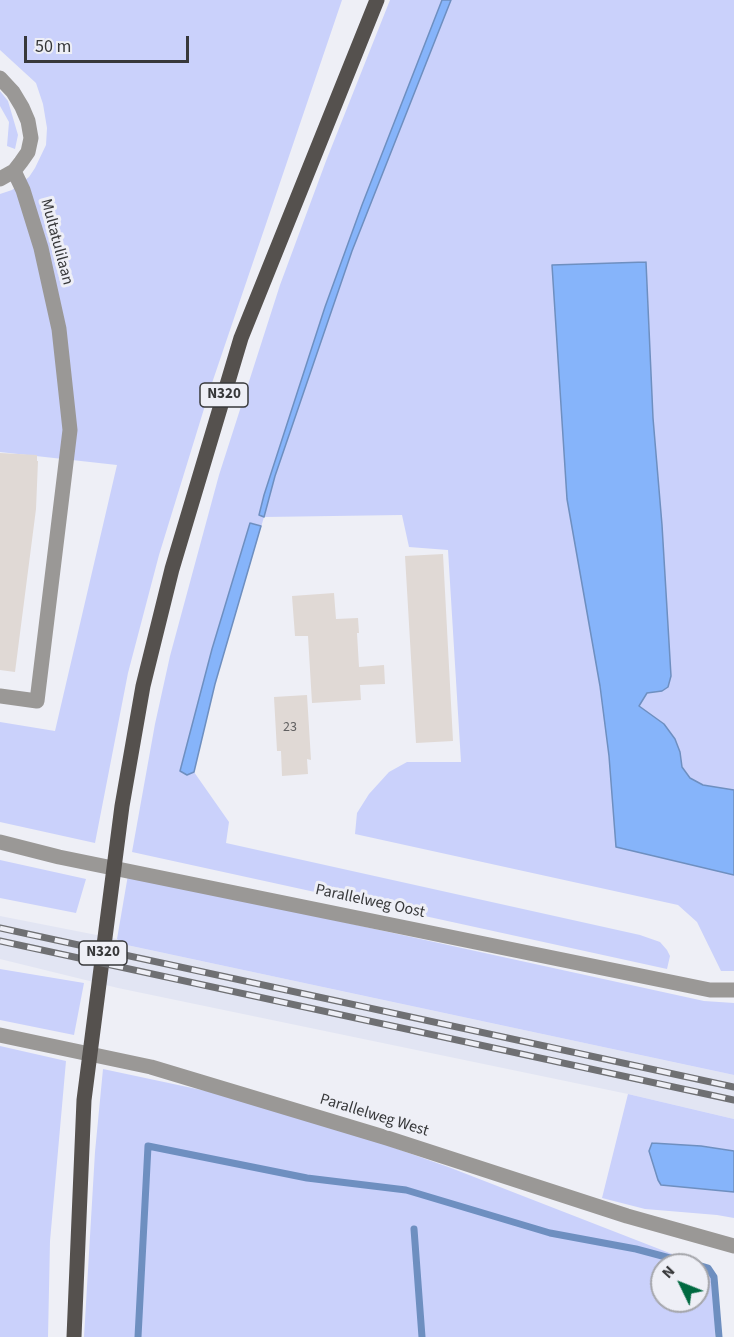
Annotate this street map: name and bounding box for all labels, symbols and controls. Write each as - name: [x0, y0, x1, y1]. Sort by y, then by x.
- scale bar: [27, 24, 192, 62]
- text: 50 m: [35, 34, 71, 59]
- street label: Multatulilaan: [35, 197, 77, 287]
- road number: N320: [200, 383, 248, 407]
- house number: 23: [283, 720, 297, 736]
- street label: Parallelweg Oost: [314, 881, 426, 923]
- road number: N320: [79, 941, 127, 965]
- street label: Parallelweg West: [317, 1090, 431, 1142]
- north arrow: [650, 1253, 710, 1313]
- text: N: [657, 1261, 680, 1283]

